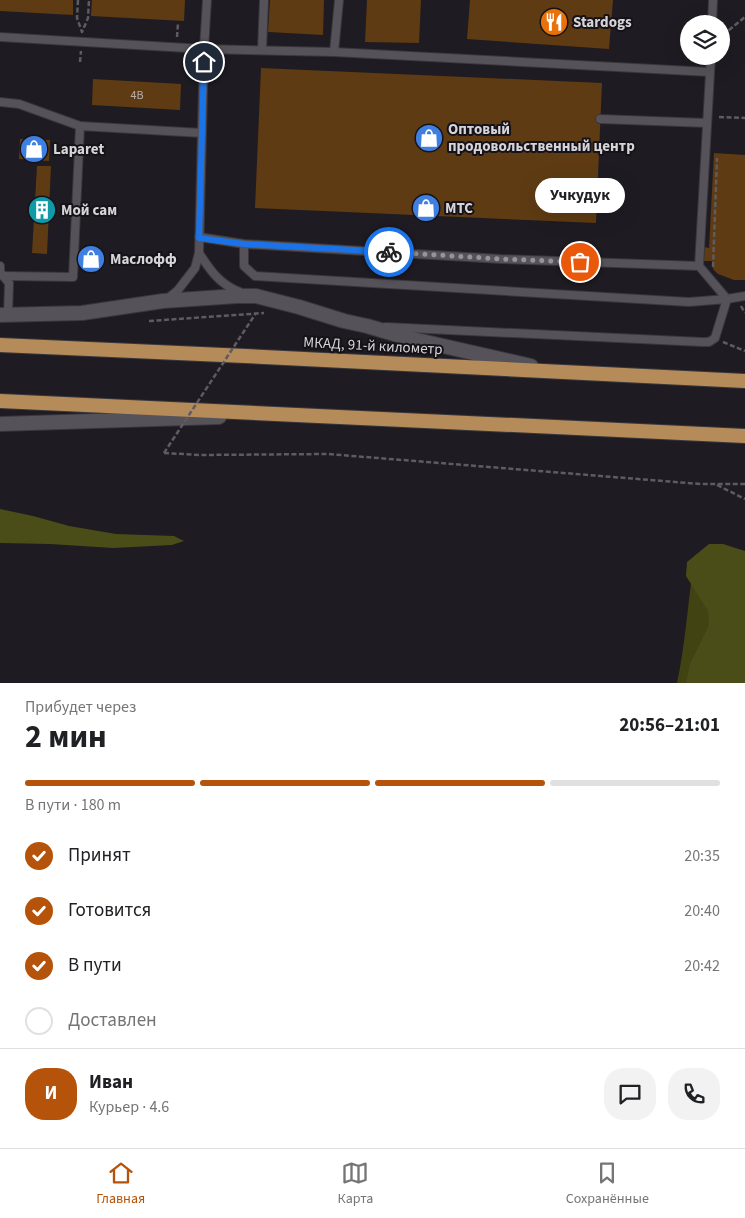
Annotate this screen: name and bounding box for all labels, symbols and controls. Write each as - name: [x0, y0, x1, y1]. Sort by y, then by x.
- restaurant icon: Stardogs: [539, 7, 569, 37]
- place label: Stardogs: [573, 12, 632, 33]
- map controls: [680, 15, 730, 65]
- button: layers: [680, 15, 730, 65]
- pin: [183, 41, 225, 83]
- icon: home: [190, 48, 218, 76]
- house number: 4В: [130, 87, 144, 104]
- place label: Оптовый продовольственный центр: [448, 119, 635, 157]
- shop icon: Оптовый продовольственный центр: [414, 123, 444, 153]
- shop icon: Laparet: [19, 134, 49, 164]
- place label: Laparet: [53, 139, 104, 160]
- callout: Учкудук: [535, 177, 625, 212]
- text: Учкудук: [550, 184, 610, 206]
- shop icon: МТС: [411, 193, 441, 223]
- building icon: Мой сам: [27, 195, 57, 225]
- place label: МТС: [445, 198, 473, 219]
- place label: Мой сам: [61, 200, 117, 221]
- courier: [364, 227, 414, 277]
- icon: bike: [375, 238, 403, 266]
- pin: [559, 241, 601, 283]
- shop icon: Маслофф: [76, 244, 106, 274]
- icon: bag: [566, 248, 594, 276]
- place label: Маслофф: [110, 249, 177, 270]
- street label: МКАД, 91-й километр: [303, 332, 443, 360]
- text: Прибудет через: [25, 696, 136, 718]
- text: 20:56–21:01: [619, 712, 720, 739]
- text: 2 мин: [25, 714, 107, 760]
- text: В пути · 180 m: [25, 794, 121, 816]
- icon: check: [25, 842, 53, 870]
- text: Принят: [68, 842, 131, 869]
- text: 20:35: [684, 845, 720, 867]
- icon: check: [25, 897, 53, 925]
- text: Готовится: [68, 897, 151, 924]
- text: 20:40: [684, 900, 720, 922]
- icon: check: [25, 952, 53, 980]
- text: В пути: [68, 952, 122, 979]
- text: 20:42: [684, 955, 720, 977]
- text: Доставлен: [68, 1007, 157, 1034]
- button: chat: [604, 1068, 656, 1120]
- button: phone: [668, 1068, 720, 1120]
- text: Иван: [89, 1069, 133, 1096]
- text: И: [45, 1080, 57, 1107]
- text: Курьер · 4.6: [89, 1096, 169, 1118]
- tab: Главная: [96, 1159, 145, 1209]
- tab: Карта: [338, 1159, 373, 1209]
- tab: Сохранённые: [566, 1159, 649, 1209]

